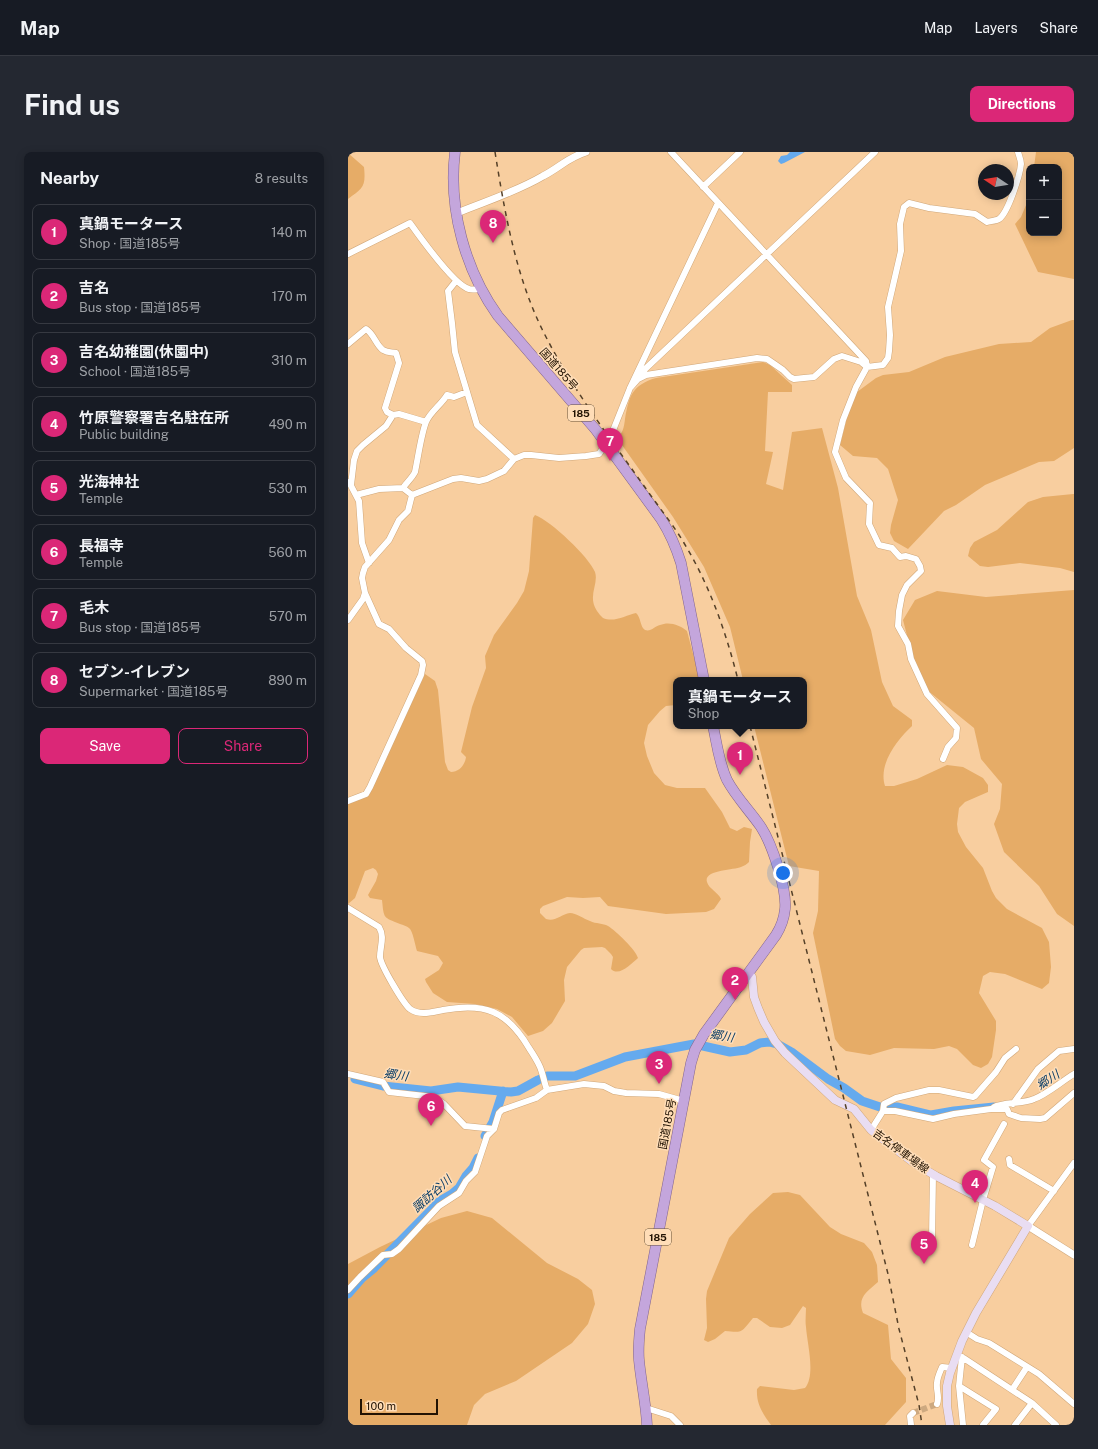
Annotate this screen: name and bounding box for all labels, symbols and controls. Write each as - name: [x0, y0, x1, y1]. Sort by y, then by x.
- text: Map: [20, 17, 60, 39]
- text: Map: [924, 20, 952, 36]
- text: Layers: [974, 20, 1018, 36]
- text: Share: [1040, 20, 1078, 36]
- button: Directions: [970, 86, 1074, 122]
- text: Find us: [24, 88, 120, 121]
- north arrow: [978, 164, 1014, 200]
- map controls: [1026, 164, 1062, 236]
- button: +: [1026, 164, 1062, 200]
- text: Nearby: [40, 168, 99, 188]
- text: 8 results: [255, 171, 308, 186]
- button: −: [1026, 200, 1062, 236]
- pin: 8: [480, 210, 506, 243]
- text: 真鍋モータース: [79, 215, 183, 232]
- text: 1: [51, 225, 57, 240]
- text: 140 m: [271, 225, 307, 240]
- text: Shop · 国道185号: [79, 236, 180, 251]
- text: 吉名: [79, 279, 109, 296]
- text: 2: [50, 289, 58, 304]
- text: 170 m: [272, 289, 307, 304]
- text: Bus stop · 国道185号: [79, 300, 202, 315]
- text: 吉名幼稚園(休園中): [79, 343, 209, 360]
- street label: 国道185号: [538, 346, 580, 392]
- text: 3: [50, 353, 58, 368]
- text: 310 m: [271, 353, 307, 368]
- text: School · 国道185号: [79, 364, 191, 379]
- road number: 185: [568, 405, 594, 421]
- text: 竹原警察署吉名駐在所: [79, 409, 229, 426]
- text: 4: [50, 417, 58, 432]
- text: 490 m: [268, 417, 307, 432]
- text: Public building: [79, 427, 169, 442]
- pin: 7: [597, 428, 623, 461]
- text: 光海神社: [79, 473, 139, 490]
- text: 5: [50, 481, 58, 496]
- text: 530 m: [268, 481, 307, 496]
- text: Temple: [79, 491, 123, 506]
- text: 長福寺: [79, 537, 124, 554]
- text: 6: [50, 545, 58, 560]
- text: 560 m: [268, 545, 307, 560]
- text: Temple: [79, 555, 123, 570]
- text: 毛木: [79, 599, 109, 616]
- text: 7: [50, 609, 58, 624]
- text: 570 m: [269, 609, 307, 624]
- text: Bus stop · 国道185号: [79, 620, 202, 635]
- text: セブン-イレブン: [79, 663, 190, 680]
- text: 8: [50, 673, 58, 688]
- text: 890 m: [268, 673, 307, 688]
- popup: [673, 677, 807, 729]
- text: Supermarket · 国道185号: [79, 684, 228, 699]
- text: 真鍋モータース: [688, 688, 792, 705]
- text: Shop: [688, 706, 719, 721]
- button: Save: [40, 728, 170, 764]
- button: Share: [178, 728, 308, 764]
- pin: 1: [727, 742, 753, 775]
- your location: [773, 863, 793, 883]
- pin: 2: [722, 967, 748, 1000]
- water label: 郷川: [709, 1027, 737, 1045]
- pin: 3: [646, 1051, 672, 1084]
- water label: 郷川: [383, 1066, 411, 1084]
- water label: 郷川: [1034, 1067, 1064, 1092]
- pin: 6: [418, 1093, 444, 1126]
- street label: 国道185号: [656, 1098, 678, 1150]
- street label: 吉名停車場線: [871, 1127, 931, 1175]
- pin: 4: [962, 1170, 988, 1203]
- water label: 諏訪谷川: [409, 1171, 456, 1215]
- road number: 185: [645, 1229, 671, 1245]
- pin: 5: [911, 1231, 937, 1264]
- scale bar: [360, 1397, 438, 1416]
- text: 100 m: [366, 1400, 396, 1412]

